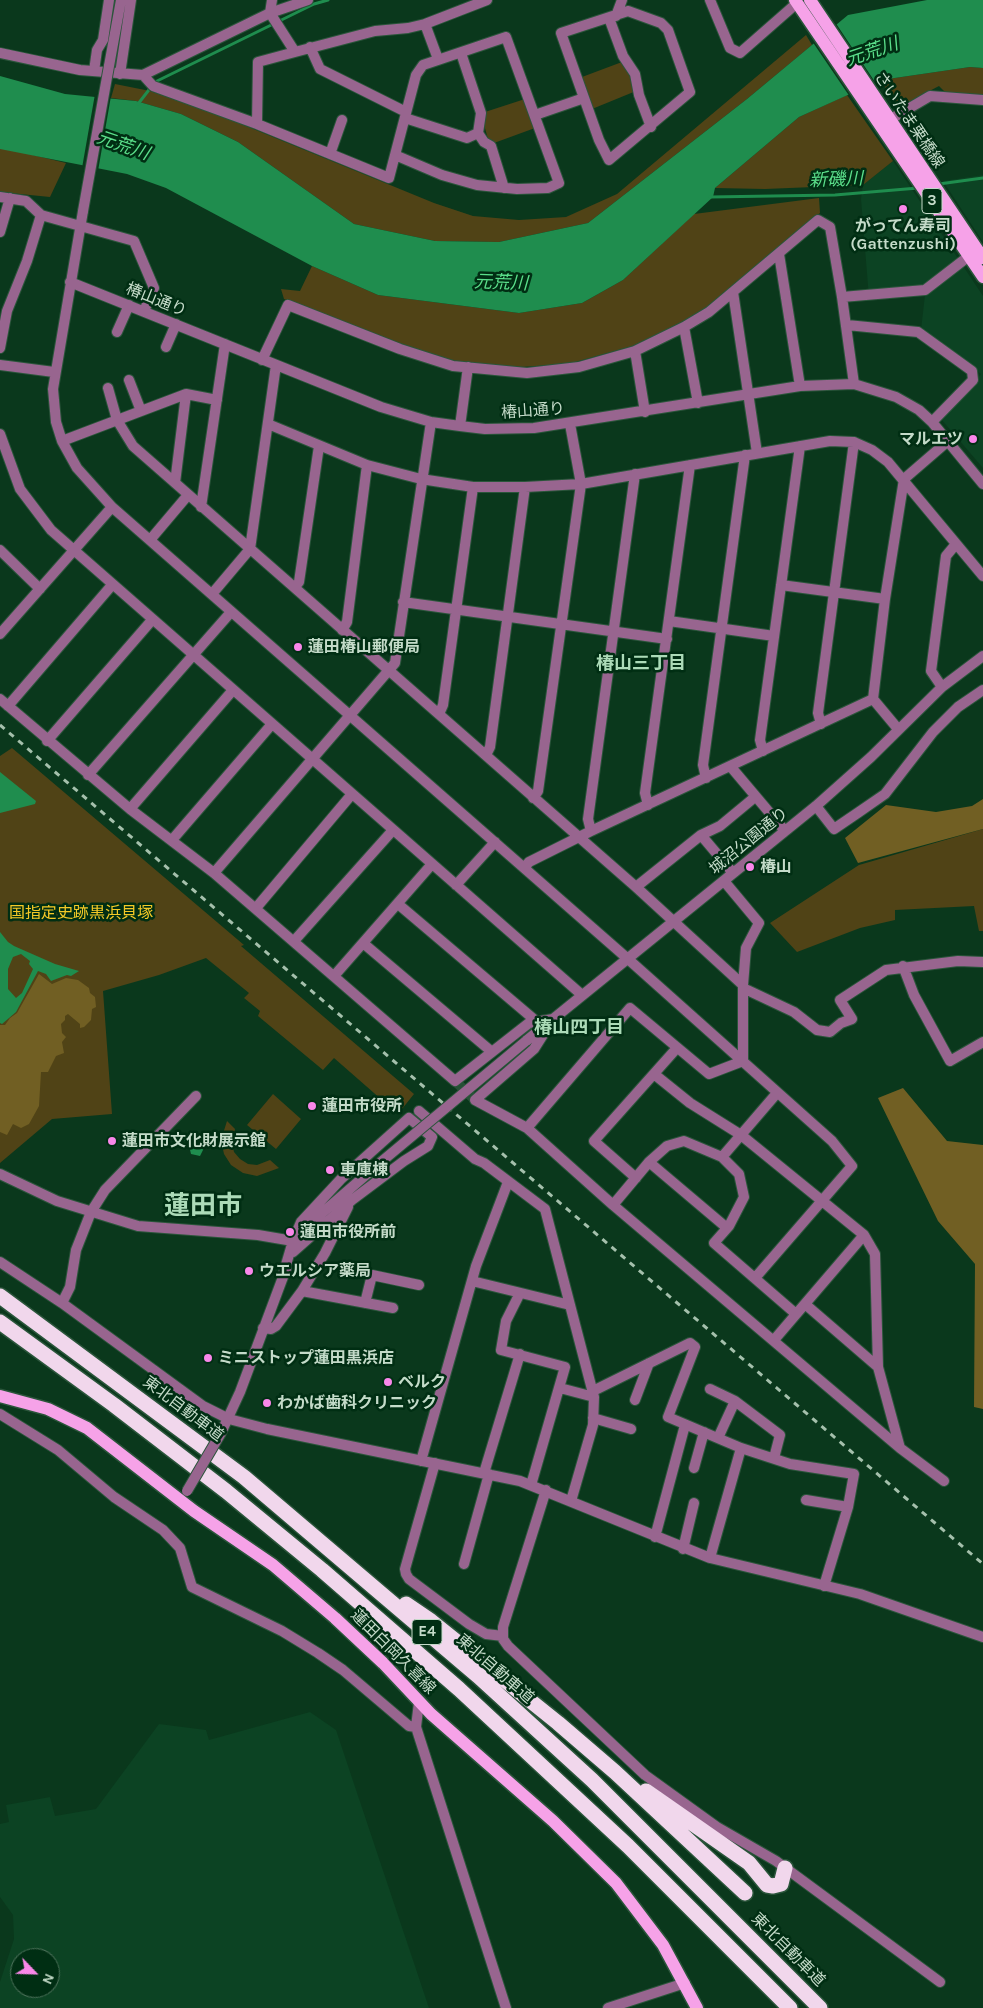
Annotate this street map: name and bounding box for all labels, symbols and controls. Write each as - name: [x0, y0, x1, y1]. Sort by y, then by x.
- water label: 元荒川: [843, 33, 901, 71]
- street label: さいたま栗橋線: [870, 68, 948, 172]
- water label: 元荒川: [94, 127, 152, 165]
- water label: 新磯川: [809, 168, 863, 192]
- road number: 3: [922, 188, 942, 214]
- marker: がってん寿司 (Gattenzushi): [897, 203, 909, 215]
- place label: がってん寿司 (Gattenzushi): [850, 216, 956, 254]
- water label: 元荒川: [474, 271, 528, 295]
- street label: 椿山通り: [123, 279, 189, 321]
- street label: 椿山通り: [500, 399, 566, 423]
- place label: マルエツ: [899, 429, 963, 449]
- marker: マルエツ: [967, 433, 979, 445]
- place label: 蓮田椿山郵便局: [308, 637, 420, 657]
- marker: 蓮田椿山郵便局: [292, 641, 304, 653]
- district label: 椿山三丁目: [596, 653, 686, 675]
- street label: 城沼公園通り: [706, 803, 792, 879]
- place label: 椿山: [760, 857, 792, 877]
- marker: 椿山: [744, 861, 756, 873]
- park label: 国指定史跡黒浜貝塚: [9, 903, 153, 923]
- district label: 椿山四丁目: [534, 1017, 624, 1039]
- place label: 蓮田市役所: [322, 1096, 402, 1116]
- marker: 蓮田市役所: [306, 1100, 318, 1112]
- place label: 蓮田市文化財展示館: [122, 1131, 266, 1151]
- marker: 蓮田市文化財展示館: [106, 1135, 118, 1147]
- place label: 車庫棟: [340, 1160, 388, 1180]
- marker: 車庫棟: [324, 1164, 336, 1176]
- district label: 蓮田市: [164, 1191, 242, 1223]
- place label: 蓮田市役所前: [300, 1222, 396, 1242]
- marker: 蓮田市役所前: [284, 1226, 296, 1238]
- place label: ウエルシア薬局: [259, 1261, 371, 1281]
- marker: ウエルシア薬局: [243, 1265, 255, 1277]
- place label: ミニストップ蓮田黒浜店: [218, 1348, 394, 1368]
- marker: ミニストップ蓮田黒浜店: [202, 1352, 214, 1364]
- street label: 東北自動車道: [139, 1372, 227, 1446]
- place label: ベルク: [398, 1372, 446, 1392]
- marker: ベルク: [382, 1376, 394, 1388]
- place label: わかば歯科クリニック: [277, 1393, 437, 1413]
- marker: わかば歯科クリニック: [261, 1397, 273, 1409]
- street label: 蓮田白岡久喜線: [347, 1606, 439, 1698]
- road number: E4: [412, 1620, 442, 1644]
- street label: 東北自動車道: [452, 1630, 538, 1708]
- street label: 東北自動車道: [747, 1909, 829, 1991]
- north arrow: [10, 1948, 60, 1998]
- text: N: [38, 1971, 58, 1987]

